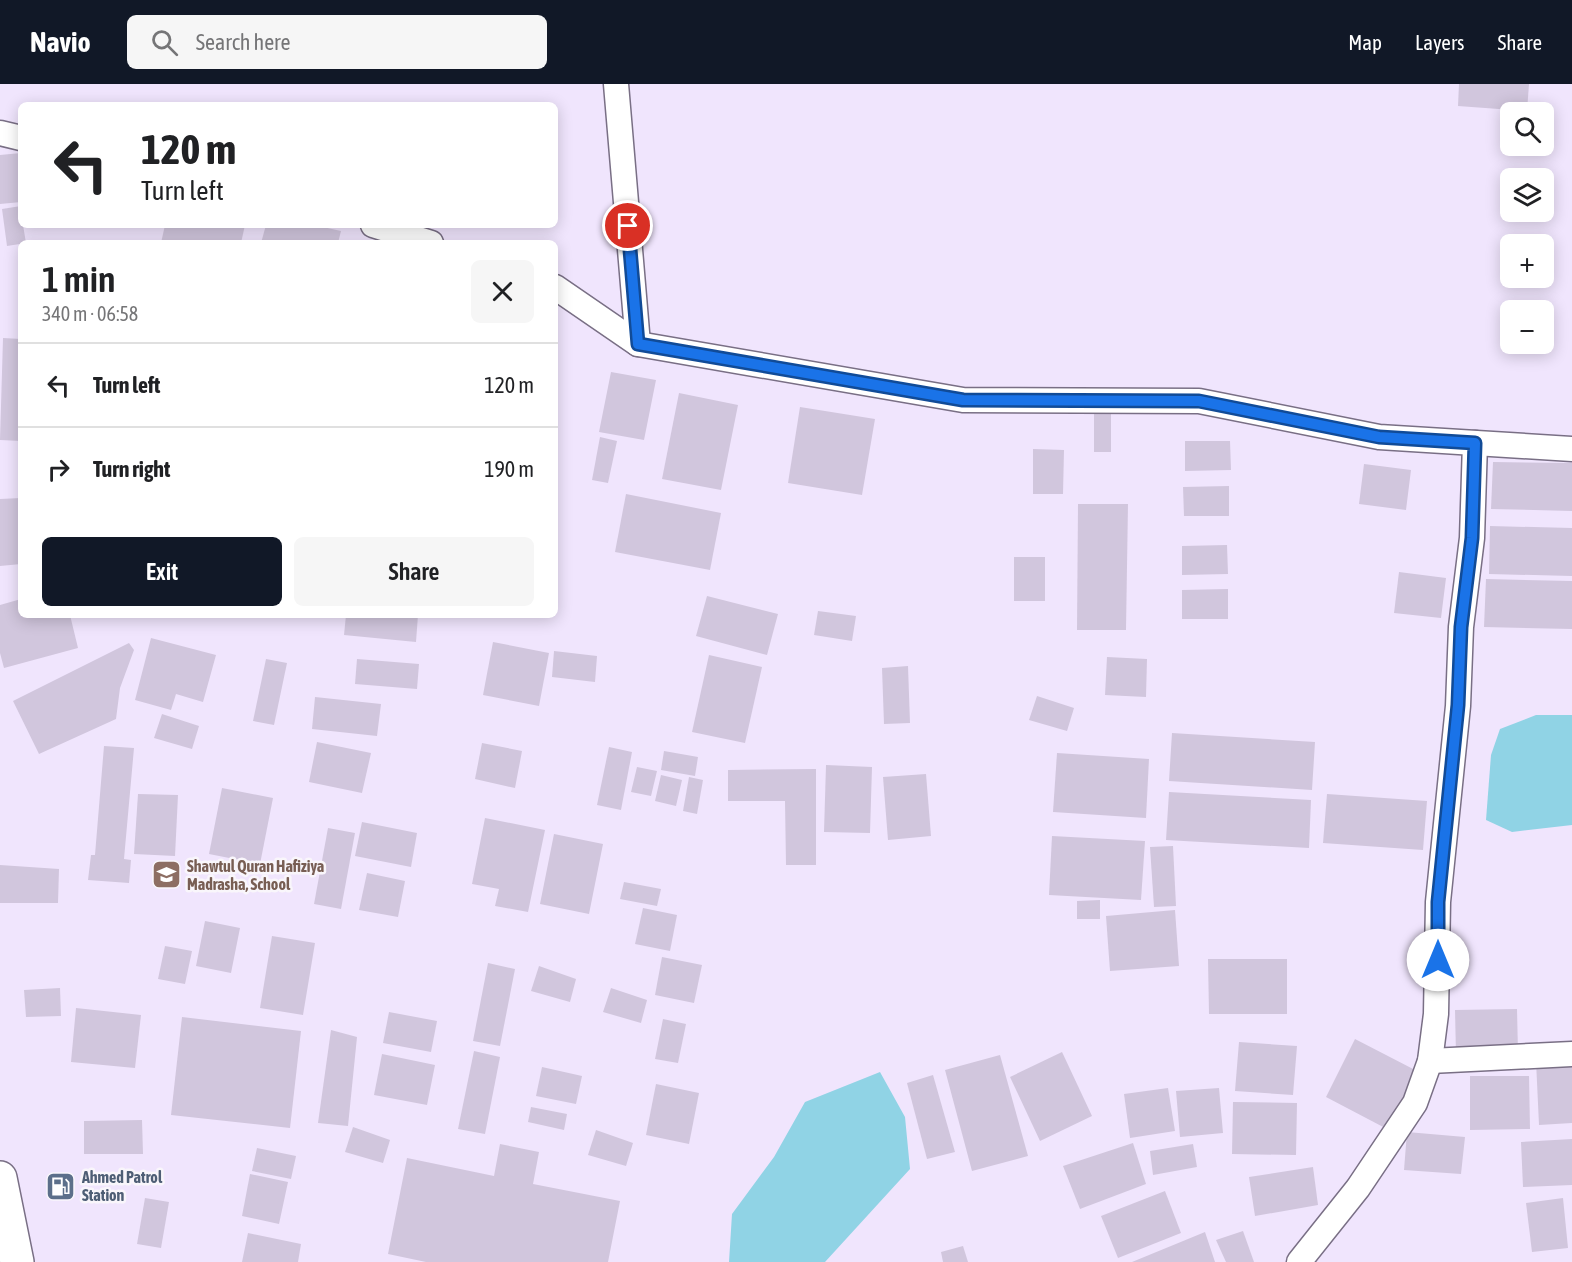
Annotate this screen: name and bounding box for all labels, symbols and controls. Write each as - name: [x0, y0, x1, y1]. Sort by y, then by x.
- search box: [127, 15, 547, 69]
- text: Navio: [30, 26, 91, 58]
- icon: search: [148, 26, 181, 59]
- text: Search here: [196, 29, 291, 55]
- text: Map: [1348, 30, 1382, 54]
- text: Layers: [1415, 30, 1465, 54]
- text: Share: [1498, 30, 1542, 54]
- map controls: [1500, 102, 1554, 354]
- button: search: [1500, 102, 1554, 156]
- text: 120 m: [141, 125, 236, 173]
- icon: left: [42, 126, 120, 204]
- button: layers: [1500, 168, 1554, 222]
- text: Turn left: [141, 175, 224, 206]
- pin: [602, 200, 653, 251]
- icon: arrive: [611, 209, 644, 242]
- button: +: [1500, 234, 1554, 288]
- text: 1 min: [42, 258, 116, 300]
- button: close: [471, 260, 534, 323]
- button: −: [1500, 300, 1554, 354]
- text: 340 m · 06:58: [42, 302, 138, 325]
- icon: left: [42, 369, 75, 402]
- text: Turn left: [93, 372, 160, 398]
- text: 120 m: [484, 372, 534, 398]
- icon: right: [42, 453, 75, 486]
- text: Turn right: [93, 456, 170, 482]
- text: 190 m: [484, 456, 534, 482]
- button: Exit: [42, 537, 282, 606]
- button: Share: [294, 537, 534, 606]
- place label: Shawtul Quran Hafiziya Madrasha, School: [187, 857, 324, 893]
- school or university icon: Shawtul Quran Hafiziya Madrasha, School: [150, 859, 182, 891]
- position arrow: [1406, 928, 1470, 992]
- place label: Ahmed Patrol Station: [81, 1168, 163, 1204]
- fuel station icon: Ahmed Patrol Station: [45, 1170, 77, 1202]

